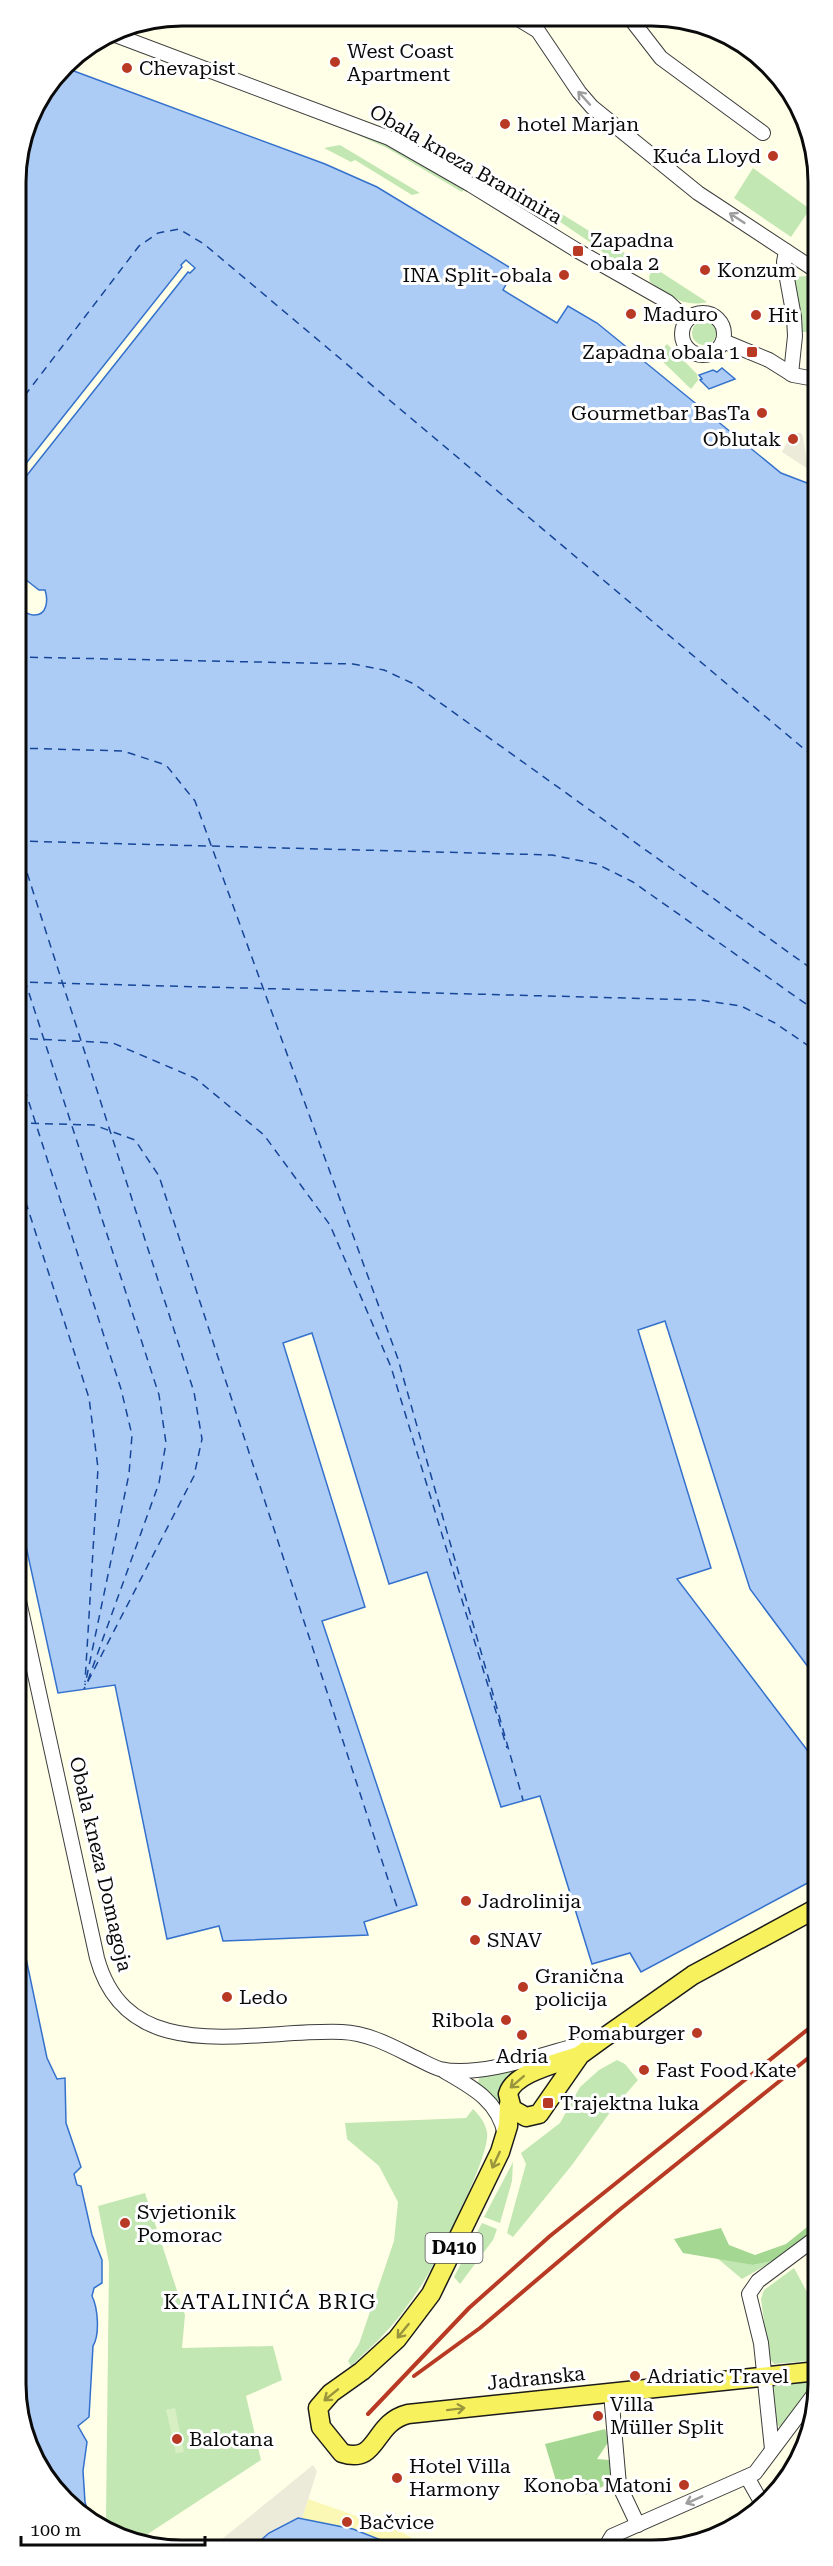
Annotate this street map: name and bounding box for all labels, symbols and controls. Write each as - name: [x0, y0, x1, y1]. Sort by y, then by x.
- place label: West Coast Apartment: [347, 39, 454, 86]
- marker: West Coast Apartment: [328, 55, 342, 69]
- place label: Chevapist: [139, 56, 236, 80]
- marker: Chevapist: [120, 61, 134, 75]
- one-way arrow: [577, 91, 591, 106]
- street label: Obala kneza Branimira: [365, 99, 567, 229]
- place label: hotel Marjan: [517, 112, 639, 136]
- marker: hotel Marjan: [498, 117, 512, 131]
- place label: Kuća Lloyd: [653, 144, 761, 168]
- marker: Kuća Lloyd: [766, 149, 780, 163]
- one-way arrow: [729, 212, 746, 224]
- place label: Zapadna obala 2: [590, 228, 674, 275]
- marker: Zapadna obala 2: [571, 244, 585, 258]
- place label: Konzum: [717, 258, 796, 282]
- place label: INA Split-obala: [402, 263, 552, 287]
- marker: Konzum: [698, 263, 712, 277]
- marker: INA Split-obala: [557, 268, 571, 282]
- place label: Maduro: [643, 302, 718, 326]
- place label: Hit: [768, 303, 799, 327]
- marker: Maduro: [624, 307, 638, 321]
- marker: Hit: [749, 308, 763, 322]
- place label: Zapadna obala 1: [582, 340, 740, 364]
- marker: Zapadna obala 1: [745, 345, 759, 359]
- place label: Gourmetbar BasTa: [571, 401, 750, 425]
- marker: Gourmetbar BasTa: [755, 406, 769, 420]
- place label: Oblutak: [703, 427, 781, 451]
- marker: Oblutak: [786, 432, 800, 446]
- street label: Obala kneza Domagoja: [65, 1754, 137, 1974]
- place label: Jadrolinija: [478, 1889, 581, 1913]
- marker: Jadrolinija: [459, 1894, 473, 1908]
- place label: SNAV: [487, 1928, 542, 1952]
- marker: SNAV: [468, 1933, 482, 1947]
- place label: Granična policija: [535, 1964, 624, 2011]
- marker: Granična policija: [516, 1980, 530, 1994]
- place label: Ledo: [239, 1985, 288, 2009]
- marker: Ledo: [220, 1990, 234, 2004]
- place label: Ribola: [432, 2008, 494, 2032]
- marker: Ribola: [499, 2013, 513, 2027]
- place label: Pomaburger: [568, 2021, 685, 2045]
- marker: Pomaburger: [690, 2026, 704, 2040]
- marker: Adria: [515, 2028, 529, 2042]
- place label: Adria: [496, 2044, 548, 2068]
- place label: Fast Food Kate: [656, 2058, 797, 2082]
- marker: Fast Food Kate: [637, 2063, 651, 2077]
- one-way arrow: [510, 2074, 526, 2088]
- place label: Trajektna luka: [560, 2091, 699, 2115]
- marker: Trajektna luka: [541, 2096, 555, 2110]
- one-way arrow: [490, 2151, 501, 2169]
- place label: Svjetionik Pomorac: [137, 2200, 236, 2247]
- marker: Svjetionik Pomorac: [118, 2216, 132, 2230]
- road number: D410: [426, 2233, 482, 2263]
- district label: KATALINIĆA BRIG: [163, 2289, 377, 2314]
- one-way arrow: [396, 2323, 409, 2339]
- street label: Jadranska: [486, 2361, 586, 2395]
- place label: Adriatic Travel: [647, 2364, 789, 2388]
- marker: Adriatic Travel: [628, 2369, 642, 2383]
- one-way arrow: [323, 2388, 339, 2401]
- place label: Villa Müller Split: [610, 2392, 724, 2439]
- one-way arrow: [446, 2403, 466, 2414]
- marker: Villa Müller Split: [591, 2409, 605, 2423]
- place label: Balotana: [189, 2427, 274, 2451]
- marker: Balotana: [170, 2432, 184, 2446]
- place label: Hotel Villa Harmony: [409, 2454, 511, 2501]
- marker: Hotel Villa Harmony: [390, 2471, 404, 2485]
- place label: Konoba Matoni: [523, 2473, 672, 2497]
- marker: Konoba Matoni: [677, 2478, 691, 2492]
- one-way arrow: [685, 2495, 703, 2507]
- scale bar: [21, 2509, 206, 2547]
- place label: Bačvice: [359, 2510, 434, 2534]
- marker: Bačvice: [340, 2515, 354, 2529]
- text: 100 m: [30, 2519, 81, 2540]

